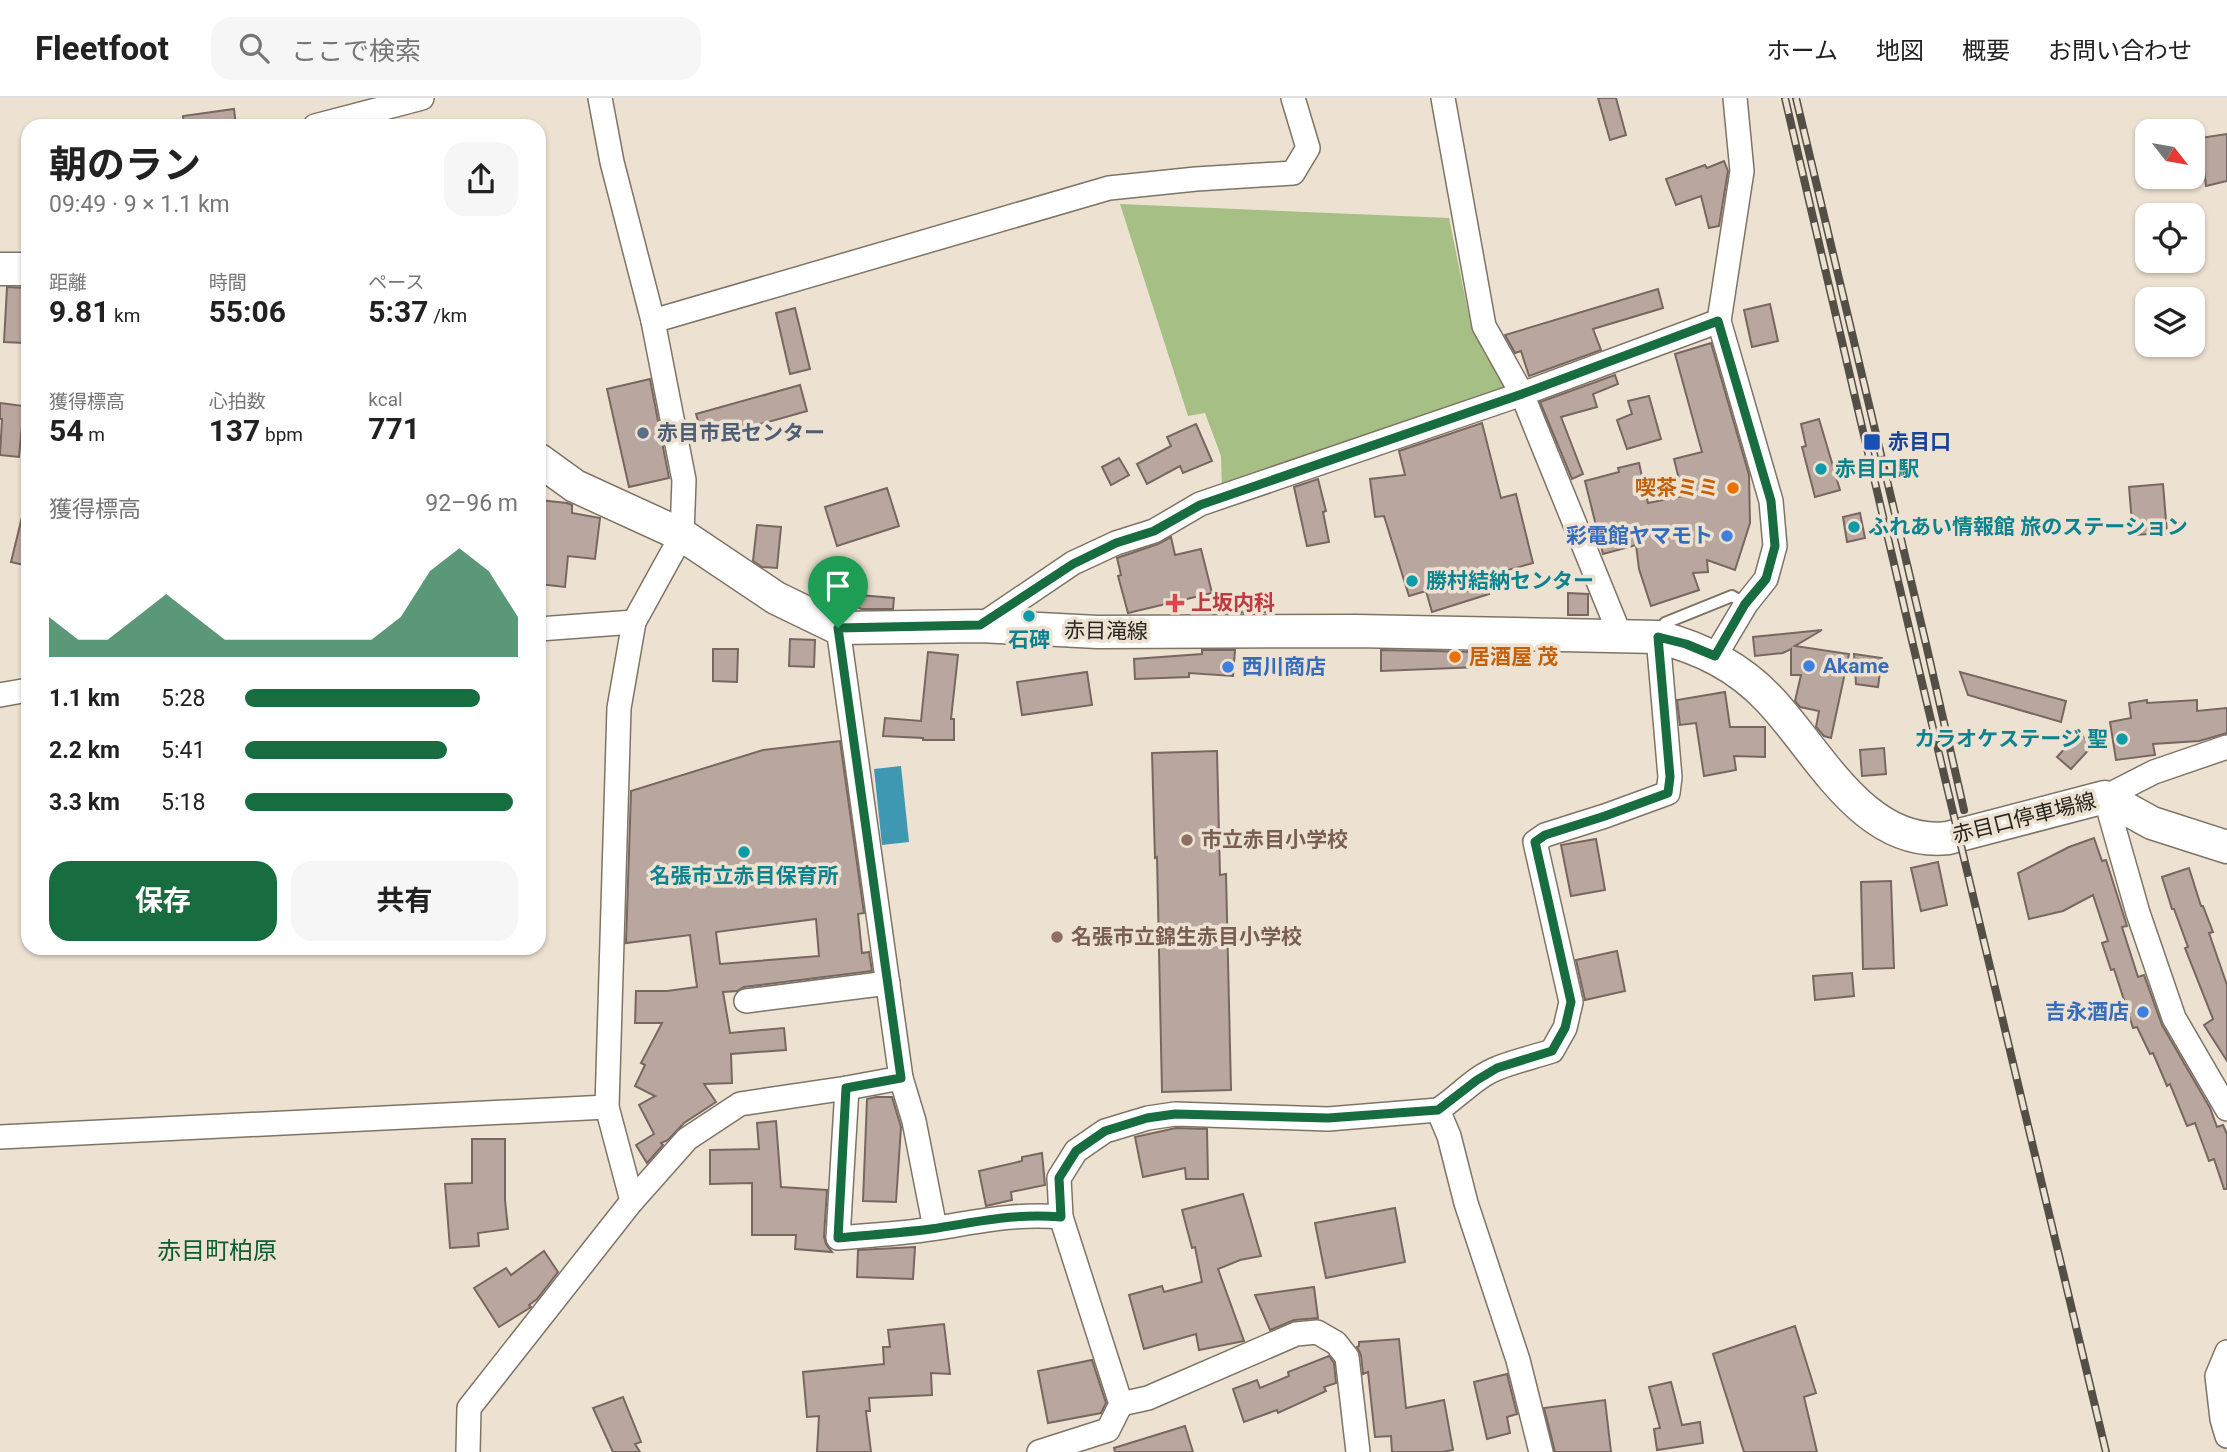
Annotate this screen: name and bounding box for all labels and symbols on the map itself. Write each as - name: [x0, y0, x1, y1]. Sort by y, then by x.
- north arrow: [2135, 119, 2205, 189]
- place label: 赤目市民センター: [657, 421, 825, 445]
- marker: 赤目市民センター: [635, 425, 651, 441]
- place label: 赤目口: [1888, 430, 1951, 454]
- marker: 赤目口: [1862, 432, 1882, 452]
- place label: 赤目口駅: [1835, 457, 1919, 481]
- marker: 赤目口駅: [1813, 461, 1829, 477]
- place label: 喫茶ミミ: [1635, 476, 1719, 500]
- marker: 喫茶ミミ: [1725, 480, 1741, 496]
- place label: ふれあい情報館 旅のステーション: [1868, 515, 2188, 539]
- marker: ふれあい情報館 旅のステーション: [1846, 519, 1862, 535]
- place label: 彩電館ヤマモト: [1566, 524, 1713, 548]
- marker: 彩電館ヤマモト: [1719, 528, 1735, 544]
- pin: [808, 556, 868, 628]
- place label: 勝村結納センター: [1426, 569, 1594, 593]
- marker: 勝村結納センター: [1404, 573, 1420, 589]
- place label: 上坂内科: [1191, 591, 1275, 615]
- marker: 上坂内科: [1165, 593, 1185, 613]
- marker: 石碑: [1021, 608, 1037, 624]
- street label: 赤目滝線: [1064, 618, 1148, 644]
- place label: 石碑: [1008, 628, 1050, 652]
- place label: 居酒屋 茂: [1469, 645, 1558, 669]
- marker: 居酒屋 茂: [1447, 649, 1463, 665]
- place label: Akame: [1823, 654, 1889, 678]
- place label: 西川商店: [1242, 655, 1326, 679]
- marker: Akame: [1801, 658, 1817, 674]
- marker: 西川商店: [1220, 659, 1236, 675]
- place label: カラオケステージ 聖: [1914, 727, 2108, 751]
- marker: カラオケステージ 聖: [2114, 731, 2130, 747]
- street label: 赤目口停車場線: [1950, 789, 2098, 847]
- place label: 市立赤目小学校: [1201, 828, 1348, 852]
- marker: 市立赤目小学校: [1179, 832, 1195, 848]
- marker: 名張市立赤目保育所: [736, 844, 752, 860]
- place label: 名張市立赤目保育所: [650, 864, 839, 888]
- place label: 名張市立錦生赤目小学校: [1071, 925, 1302, 949]
- marker: 名張市立錦生赤目小学校: [1049, 929, 1065, 945]
- place label: 吉永酒店: [2045, 1000, 2129, 1024]
- marker: 吉永酒店: [2135, 1004, 2151, 1020]
- district label: 赤目町柏原: [157, 1237, 277, 1265]

